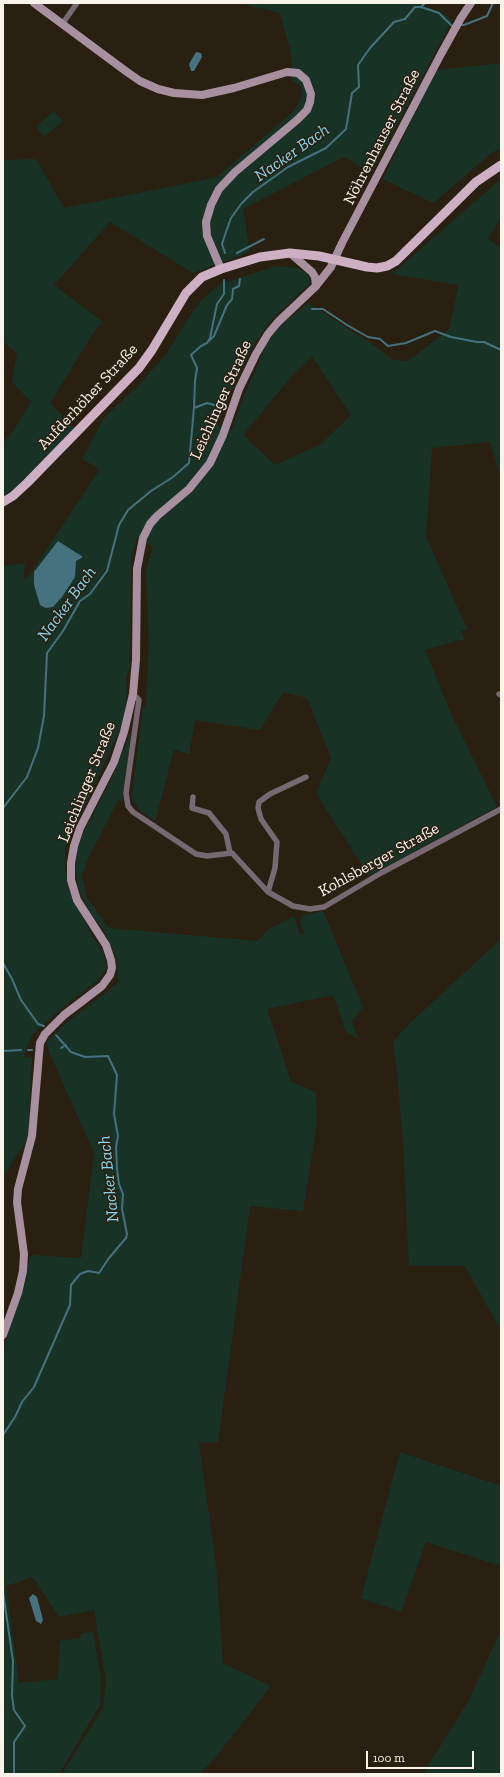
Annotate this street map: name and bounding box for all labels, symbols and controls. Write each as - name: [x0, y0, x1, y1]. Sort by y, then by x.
- street label: Nöhrenhauser Straße: [340, 66, 424, 208]
- water label: Nacker Bach: [251, 120, 333, 186]
- street label: Leichlinger Straße: [186, 337, 256, 463]
- street label: Aufderhöher Straße: [34, 340, 142, 454]
- water label: Nacker Bach: [33, 563, 101, 645]
- street label: Leichlinger Straße: [54, 719, 120, 845]
- street label: Kohlsberger Straße: [315, 819, 443, 901]
- water label: Nacker Bach: [94, 1135, 124, 1223]
- scale bar: [368, 1743, 476, 1769]
- text: 100 m: [373, 1751, 405, 1765]

